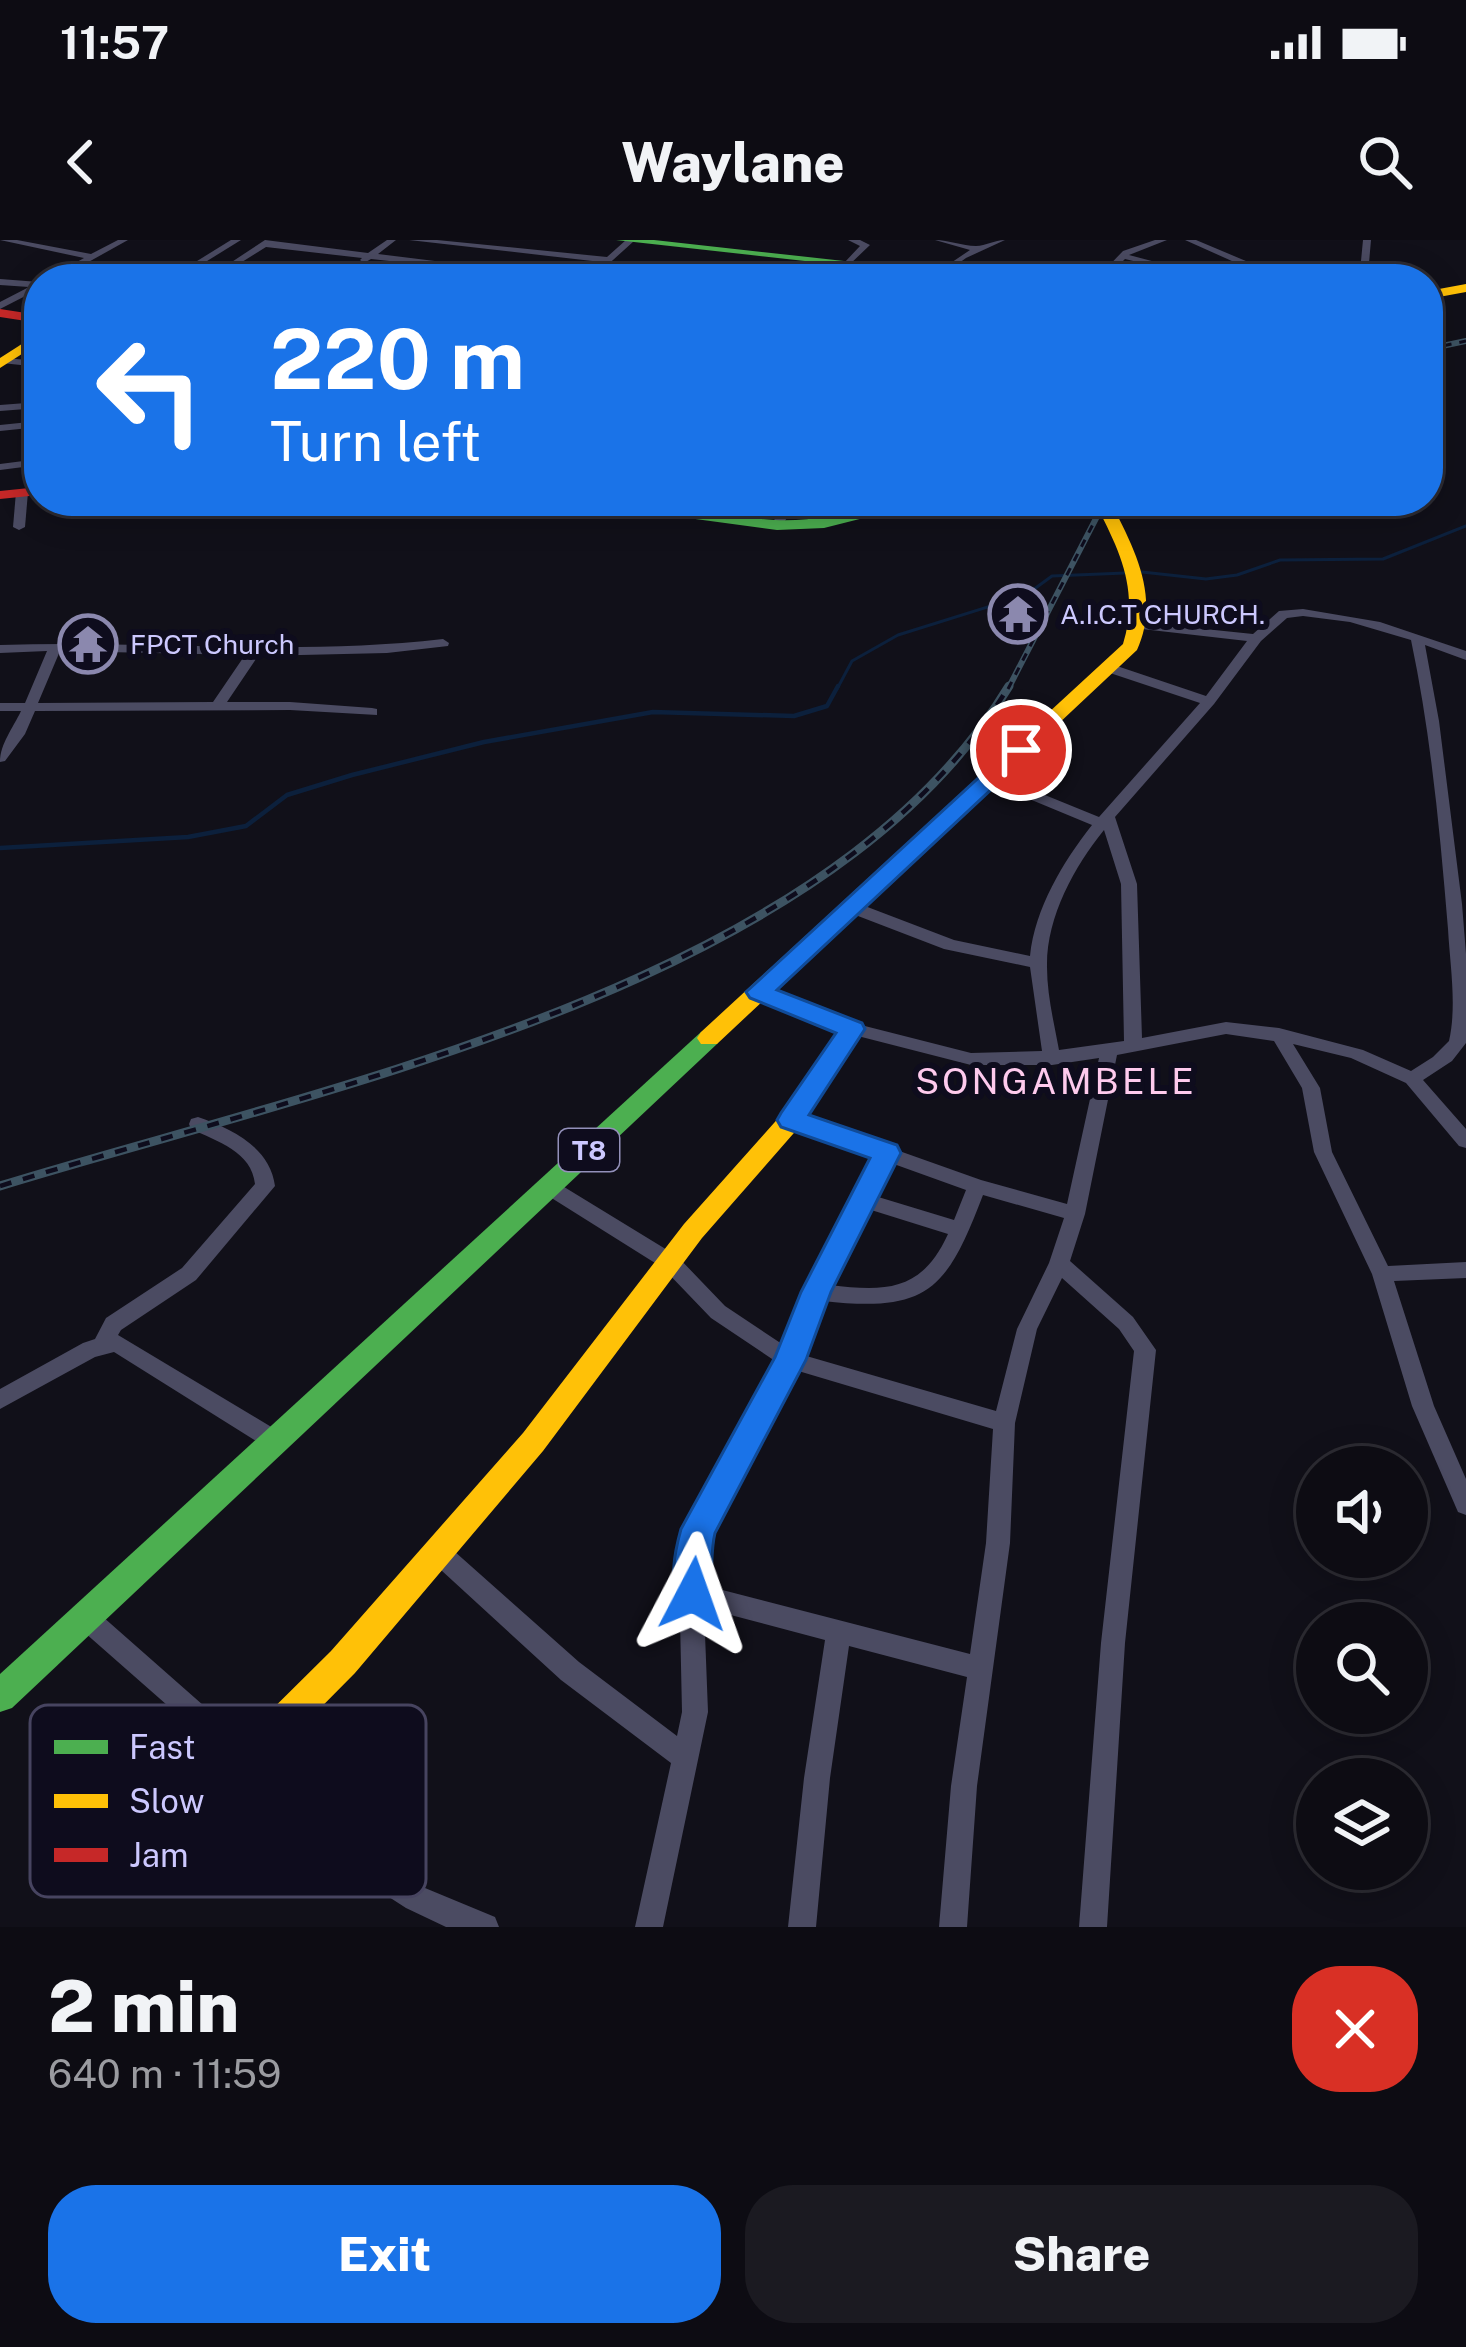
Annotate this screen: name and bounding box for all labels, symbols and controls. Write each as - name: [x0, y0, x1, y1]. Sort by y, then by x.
- text: 11:57: [60, 16, 169, 69]
- icon: back: [48, 129, 114, 195]
- icon: search: [1352, 129, 1418, 195]
- text: Waylane: [621, 131, 845, 194]
- text: 220 m: [270, 309, 525, 408]
- icon: left: [72, 312, 228, 468]
- text: Turn left: [270, 410, 481, 473]
- temple icon: A.I.C.T CHURCH.: [987, 583, 1049, 645]
- place label: A.I.C.T CHURCH.: [1060, 598, 1265, 630]
- temple icon: FPCT Church: [57, 613, 119, 675]
- place label: FPCT Church: [130, 628, 294, 660]
- pin: [970, 699, 1072, 801]
- icon: arrive: [988, 717, 1054, 783]
- district label: SONGAMBELE: [915, 1060, 1197, 1102]
- road number: T8: [559, 1129, 619, 1171]
- map controls: [1296, 1446, 1428, 1890]
- button: sound: [1296, 1446, 1428, 1578]
- position arrow: [630, 1531, 756, 1657]
- button: search: [1296, 1602, 1428, 1734]
- legend: [30, 1705, 426, 1897]
- text: Fast: [129, 1728, 196, 1766]
- button: layers: [1296, 1758, 1428, 1890]
- text: Slow: [129, 1782, 204, 1820]
- text: Jam: [129, 1836, 189, 1874]
- text: 2 min: [48, 1964, 239, 2048]
- button: close: [1292, 1966, 1418, 2092]
- text: 640 m · 11:59: [48, 2051, 281, 2097]
- button: Exit: [48, 2185, 721, 2323]
- button: Share: [745, 2185, 1418, 2323]

